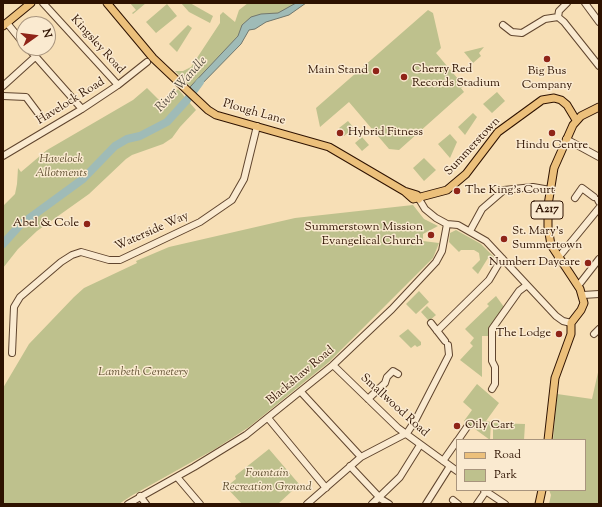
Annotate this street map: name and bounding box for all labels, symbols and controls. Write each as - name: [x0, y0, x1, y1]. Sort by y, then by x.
- street label: Kingsley Road: [67, 13, 127, 77]
- north arrow: [16, 16, 56, 56]
- text: N: [38, 27, 55, 40]
- water label: River Wandle: [153, 54, 211, 116]
- marker: Big Bus Company: [542, 54, 552, 64]
- place label: Cherry Red Records Stadium: [412, 63, 500, 91]
- place label: Main Stand: [308, 64, 368, 78]
- place label: Big Bus Company: [522, 65, 572, 93]
- marker: Main Stand: [371, 66, 381, 76]
- marker: Cherry Red Records Stadium: [399, 72, 409, 82]
- street label: Havelock Road: [34, 75, 108, 129]
- street label: Plough Lane: [221, 97, 287, 129]
- street label: Summerstown: [442, 115, 504, 179]
- place label: Hybrid Fitness: [348, 126, 423, 140]
- marker: Hybrid Fitness: [335, 128, 345, 138]
- marker: Hindu Centre: [547, 128, 557, 138]
- place label: Hindu Centre: [516, 139, 588, 153]
- park label: Havelock Allotments: [35, 153, 87, 181]
- place label: The King's Court: [465, 184, 555, 198]
- marker: The King's Court: [452, 186, 462, 196]
- road number: A217: [531, 201, 563, 219]
- street label: Waterside Way: [113, 209, 191, 255]
- place label: Abel & Cole: [13, 217, 79, 231]
- marker: Abel & Cole: [82, 219, 92, 229]
- place label: Summerstown Mission Evangelical Church: [305, 221, 423, 249]
- place label: St. Mary's Summertown: [512, 225, 582, 253]
- marker: Summerstown Mission Evangelical Church: [426, 230, 436, 240]
- marker: St. Mary's Summertown: [499, 234, 509, 244]
- place label: Number1 Daycare: [489, 256, 580, 270]
- marker: Number1 Daycare: [583, 258, 593, 268]
- place label: The Lodge: [496, 327, 551, 341]
- marker: The Lodge: [554, 329, 564, 339]
- street label: Blackshaw Road: [264, 344, 338, 408]
- park label: Lambeth Cemetery: [98, 366, 188, 380]
- street label: Smallwood Road: [357, 371, 431, 441]
- place label: Oily Cart: [465, 419, 514, 433]
- marker: Oily Cart: [452, 421, 462, 431]
- legend: [456, 439, 586, 491]
- text: Road: [494, 446, 521, 464]
- text: Park: [494, 466, 517, 484]
- park label: Fountain Recreation Ground: [222, 467, 312, 495]

